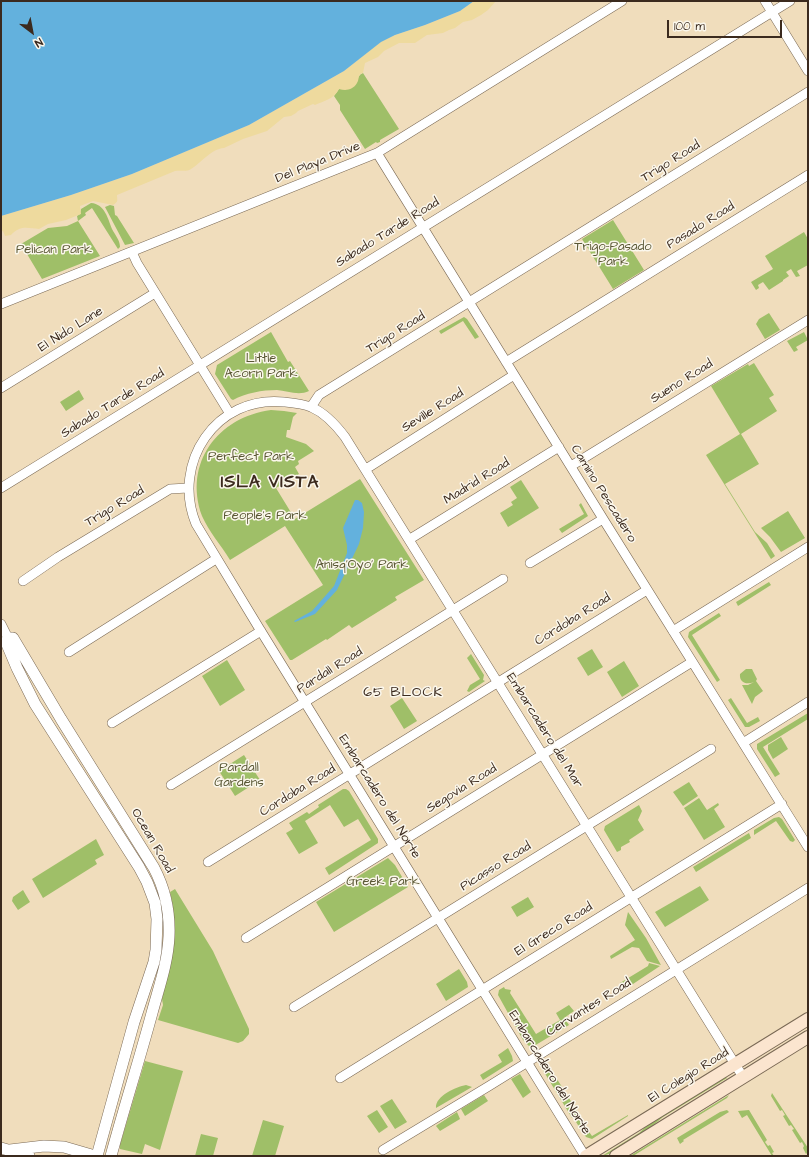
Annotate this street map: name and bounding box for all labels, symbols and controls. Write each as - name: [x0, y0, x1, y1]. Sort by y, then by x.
- north arrow: [12, 12, 52, 52]
- scale bar: [669, 12, 784, 38]
- text: 100 m: [674, 18, 705, 35]
- text: N: [32, 34, 46, 51]
- street label: Trigo Road: [639, 138, 703, 186]
- street label: Del Playa Drive: [273, 139, 363, 187]
- street label: Sabado Tarde Road: [334, 195, 442, 271]
- street label: Pasado Road: [664, 199, 738, 253]
- park label: Trigo-Pasado Park: [574, 239, 652, 270]
- park label: Pelican Park: [16, 242, 92, 258]
- street label: El Nido Lane: [36, 304, 106, 356]
- street label: Trigo Road: [364, 309, 428, 357]
- park label: Little Acorn Park: [225, 351, 297, 382]
- street label: Sueno Road: [648, 357, 716, 407]
- street label: Sabado Tarde Road: [59, 366, 167, 442]
- street label: Seville Road: [399, 386, 467, 436]
- street label: Camino Pescadero: [567, 442, 639, 546]
- park label: Perfect Park: [208, 449, 294, 465]
- street label: Madrid Road: [441, 456, 513, 508]
- district label: ISLA VISTA: [221, 473, 319, 493]
- street label: Trigo Road: [83, 483, 147, 531]
- park label: People's Park: [224, 508, 306, 524]
- park label: Anisq'Oyo' Park: [316, 557, 408, 573]
- street label: Cordoba Road: [532, 590, 614, 650]
- street label: Pardall Road: [294, 645, 366, 697]
- street label: Embarcadero del Mar: [502, 671, 586, 791]
- district label: 65 BLOCK: [363, 685, 443, 701]
- street label: Embarcadero del Norte: [334, 732, 424, 862]
- park label: Pardall Gardens: [214, 760, 264, 791]
- street label: Cordoba Road: [257, 761, 339, 821]
- street label: Segovia Road: [424, 761, 500, 817]
- street label: Ocean Road: [127, 806, 177, 876]
- street label: Picasso Road: [458, 839, 534, 895]
- park label: Greek Park: [346, 874, 420, 890]
- street label: El Greco Road: [512, 900, 596, 960]
- street label: Cervantes Road: [544, 976, 634, 1040]
- street label: Embarcadero del Norte: [504, 1008, 594, 1138]
- street label: El Colegio Road: [646, 1045, 732, 1107]

